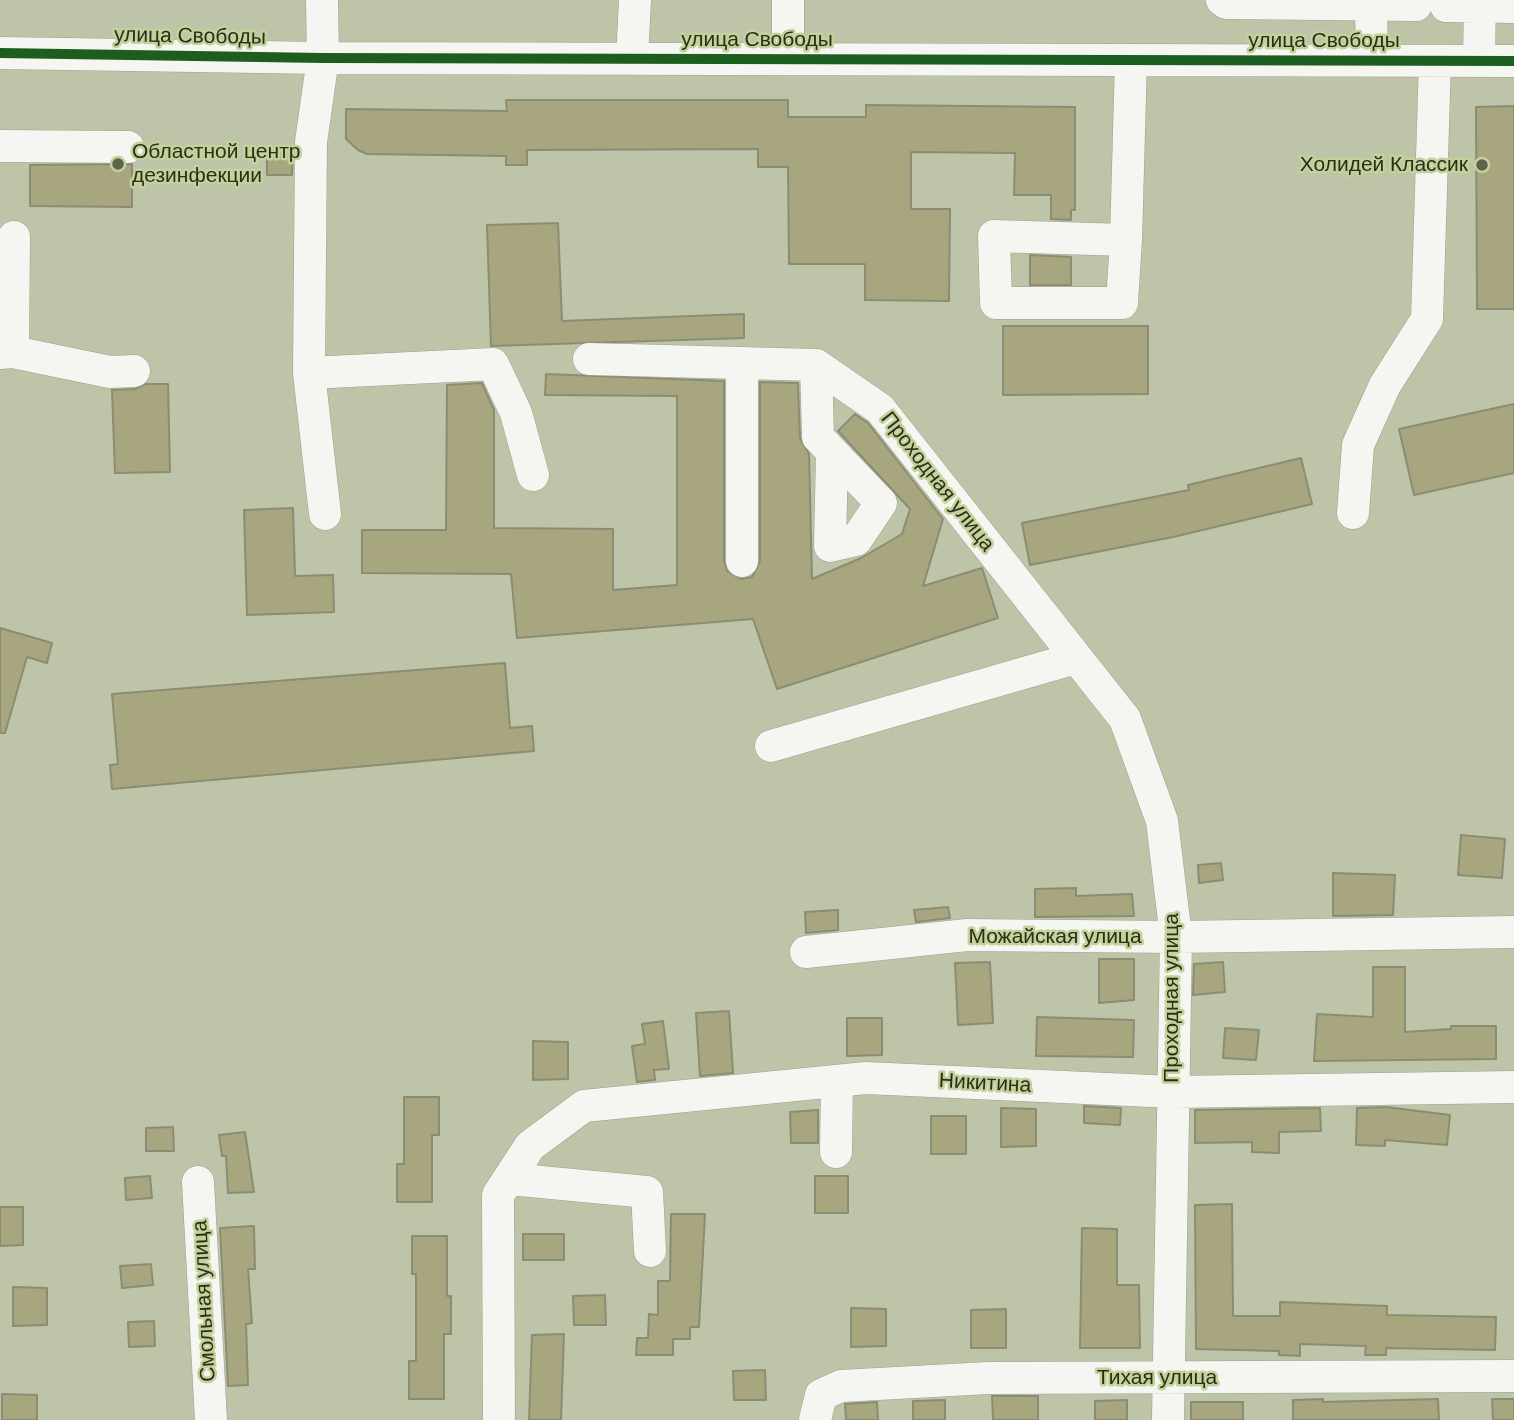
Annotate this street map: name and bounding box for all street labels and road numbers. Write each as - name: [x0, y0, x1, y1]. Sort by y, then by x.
- street label: улица Свободы: [114, 23, 266, 51]
- street label: улица Свободы: [681, 27, 833, 53]
- street label: улица Свободы: [1248, 28, 1400, 54]
- street label: Проходная улица: [875, 407, 999, 557]
- street label: Проходная улица: [1159, 913, 1185, 1083]
- street label: Можайская улица: [968, 924, 1142, 950]
- street label: Никитина: [938, 1069, 1032, 1099]
- street label: Смольная улица: [188, 1219, 222, 1383]
- street label: Тихая улица: [1097, 1365, 1217, 1391]

